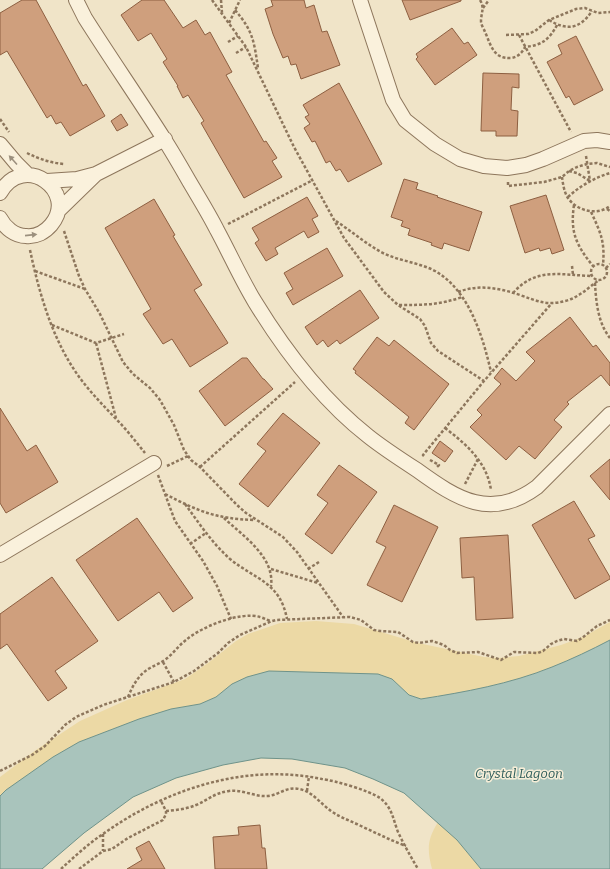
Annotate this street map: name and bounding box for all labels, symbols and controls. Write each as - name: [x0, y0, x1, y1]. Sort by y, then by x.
- one-way arrow: [9, 155, 18, 165]
- one-way arrow: [25, 232, 38, 238]
- water label: Crystal Lagoon: [475, 766, 563, 781]

